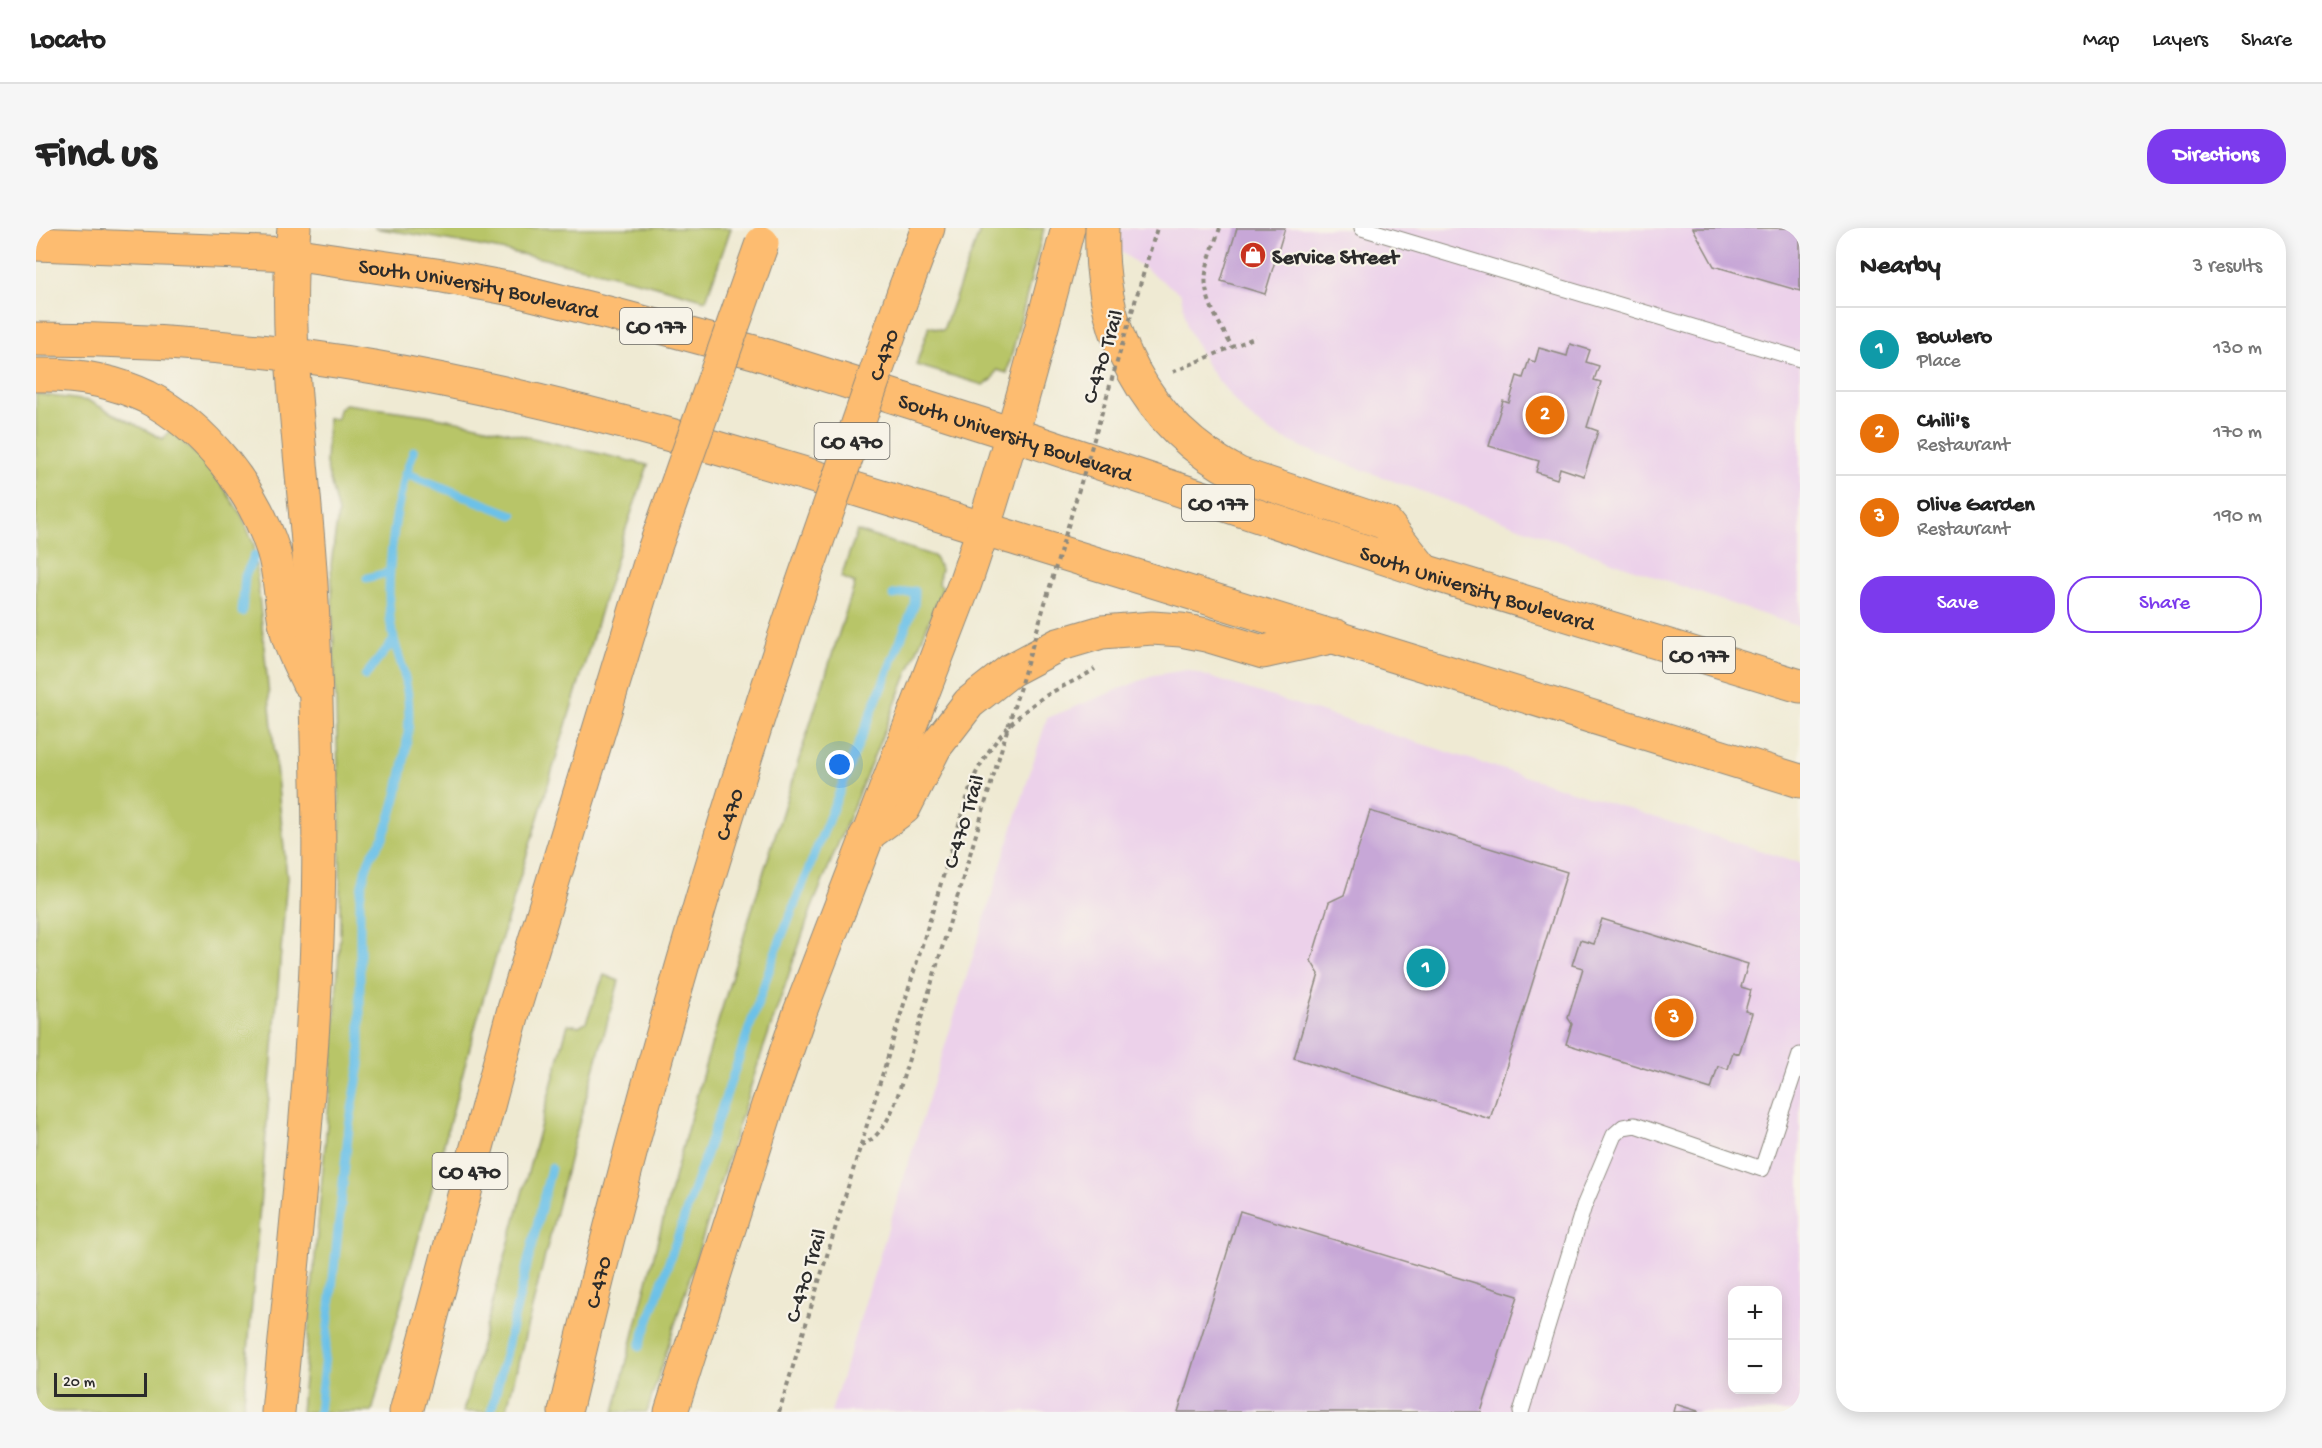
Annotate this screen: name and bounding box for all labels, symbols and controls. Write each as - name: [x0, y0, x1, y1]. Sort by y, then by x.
- text: Locato: [30, 25, 106, 58]
- text: Map: [2083, 29, 2119, 54]
- text: Layers: [2152, 29, 2208, 54]
- text: Share: [2241, 29, 2292, 54]
- button: Directions: [2147, 129, 2286, 184]
- text: Find us: [36, 132, 156, 181]
- shop icon: Service Street: [1238, 240, 1268, 270]
- place label: Service Street: [1272, 246, 1401, 272]
- text: Nearby: [1860, 252, 1941, 283]
- street label: South University Boulevard: [356, 255, 603, 328]
- text: 3 results: [2193, 256, 2262, 279]
- street label: C-470 Trail: [1078, 307, 1131, 407]
- road number: CO 177: [620, 308, 692, 344]
- text: Bowlero: [1917, 325, 1992, 351]
- street label: C-470: [865, 326, 907, 385]
- text: 1: [1875, 338, 1884, 361]
- text: 130 m: [2213, 338, 2262, 361]
- text: Place: [1917, 351, 1961, 374]
- street label: South University Boulevard: [894, 390, 1137, 491]
- pin: 2: [1526, 392, 1564, 438]
- text: Chili's: [1917, 409, 1969, 435]
- text: 2: [1875, 422, 1884, 445]
- text: 170 m: [2213, 422, 2262, 445]
- road number: CO 470: [814, 423, 890, 459]
- text: Restaurant: [1917, 435, 2010, 458]
- road number: CO 177: [1182, 485, 1254, 521]
- text: Olive Garden: [1917, 493, 2035, 519]
- text: 3: [1874, 506, 1885, 529]
- text: 190 m: [2214, 506, 2262, 529]
- text: Restaurant: [1917, 519, 2010, 542]
- street label: South University Boulevard: [1356, 542, 1599, 640]
- button: Save: [1860, 576, 2055, 633]
- button: Share: [2067, 576, 2262, 633]
- road number: CO 177: [1663, 637, 1735, 673]
- your location: [825, 750, 854, 779]
- street label: C-470 Trail: [939, 772, 992, 872]
- street label: C-470: [711, 786, 752, 844]
- pin: 1: [1406, 946, 1446, 990]
- pin: 3: [1654, 996, 1694, 1040]
- road number: CO 470: [432, 1153, 508, 1189]
- street label: C-470 Trail: [781, 1226, 834, 1326]
- street label: C-470: [582, 1254, 620, 1312]
- map controls: [1728, 1286, 1782, 1394]
- button: +: [1728, 1286, 1782, 1340]
- button: −: [1728, 1340, 1782, 1394]
- scale bar: [54, 1370, 147, 1398]
- text: 20 m: [63, 1374, 95, 1393]

